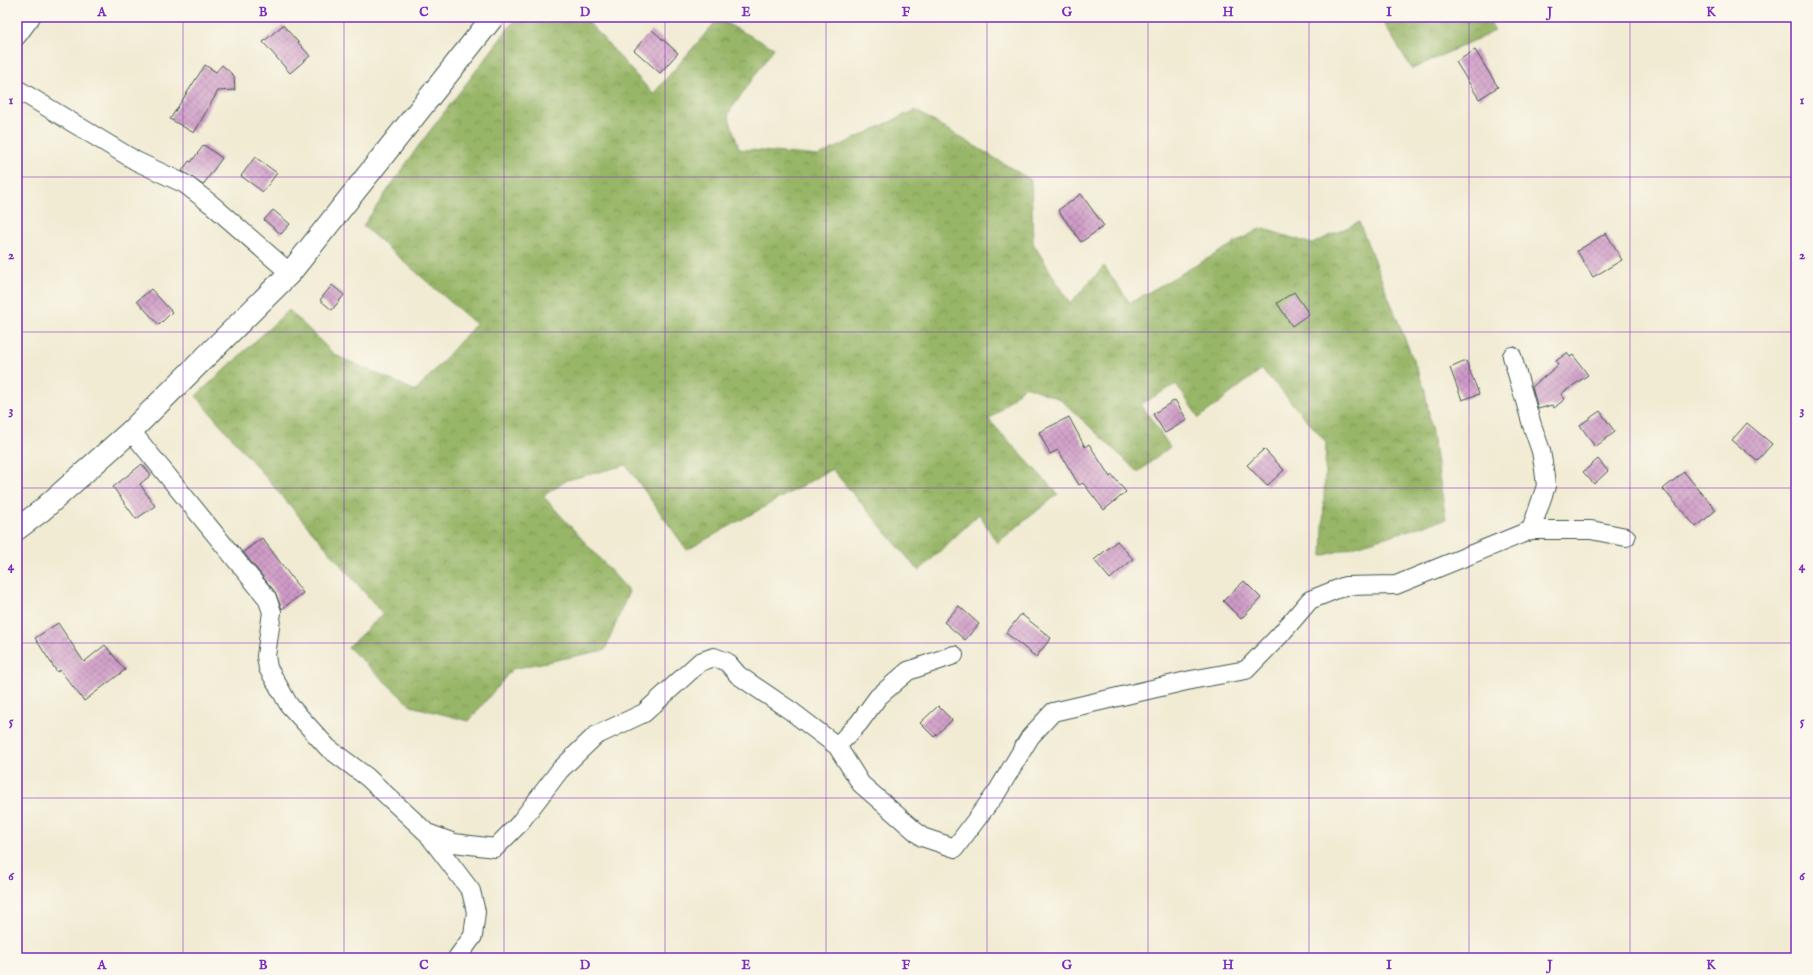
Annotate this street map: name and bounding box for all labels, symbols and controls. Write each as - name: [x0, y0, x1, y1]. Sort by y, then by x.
- text: A: [97, 4, 108, 21]
- text: B: [259, 4, 268, 21]
- text: C: [419, 4, 429, 21]
- text: D: [580, 4, 591, 21]
- text: E: [741, 4, 751, 21]
- text: F: [902, 4, 911, 21]
- text: G: [1062, 4, 1073, 21]
- text: H: [1222, 4, 1234, 21]
- text: I: [1386, 4, 1392, 21]
- text: J: [1545, 4, 1553, 21]
- text: K: [1706, 4, 1716, 21]
- text: 1: [9, 92, 14, 109]
- text: 1: [1800, 92, 1805, 109]
- text: 2: [8, 247, 14, 264]
- text: 2: [1799, 247, 1805, 264]
- text: 3: [9, 402, 14, 419]
- text: 3: [1800, 402, 1805, 419]
- text: 4: [8, 558, 15, 575]
- text: 4: [1799, 558, 1806, 575]
- text: 5: [9, 713, 14, 730]
- text: 5: [1800, 713, 1805, 730]
- text: 6: [8, 868, 14, 885]
- text: 6: [1799, 868, 1805, 885]
- text: A: [97, 957, 108, 974]
- text: B: [259, 957, 268, 974]
- text: C: [419, 957, 429, 974]
- text: D: [580, 957, 591, 974]
- text: E: [741, 957, 751, 974]
- text: F: [902, 957, 911, 974]
- text: G: [1062, 957, 1073, 974]
- text: H: [1222, 957, 1234, 974]
- text: I: [1386, 957, 1392, 974]
- text: J: [1545, 957, 1553, 974]
- text: K: [1706, 957, 1716, 974]

